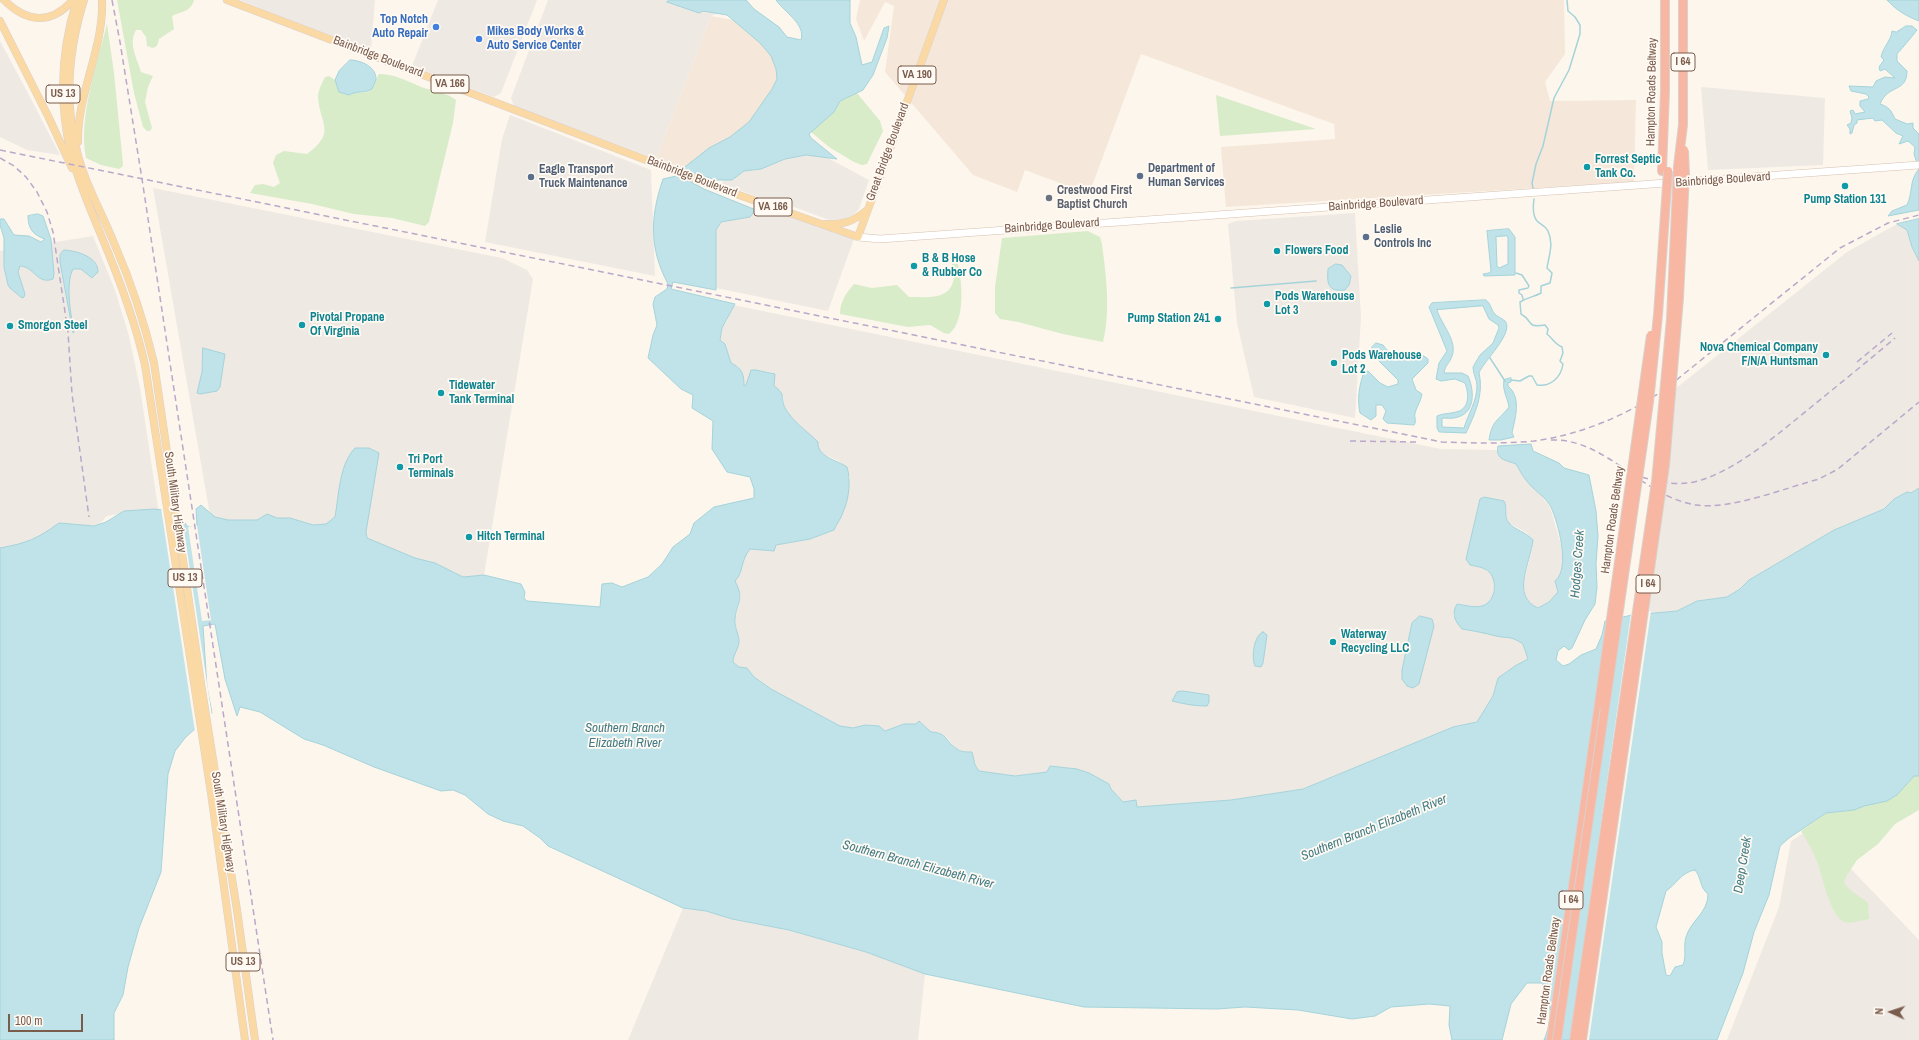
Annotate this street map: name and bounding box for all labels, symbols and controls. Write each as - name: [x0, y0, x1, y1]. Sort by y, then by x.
- place label: Top Notch Auto Repair: [372, 13, 428, 41]
- marker: Top Notch Auto Repair: [431, 22, 441, 32]
- place label: Mikes Body Works & Auto Service Center: [487, 25, 584, 53]
- street label: Bainbridge Boulevard: [331, 33, 425, 81]
- marker: Mikes Body Works & Auto Service Center: [474, 34, 484, 44]
- street label: Hampton Roads Beltway: [1644, 38, 1660, 146]
- road number: I 64: [1671, 53, 1695, 71]
- road number: VA 190: [898, 66, 936, 84]
- road number: VA 166: [431, 75, 469, 93]
- road number: US 13: [46, 85, 80, 103]
- street label: Great Bridge Boulevard: [864, 101, 912, 203]
- street label: Bainbridge Boulevard: [645, 153, 739, 201]
- place label: Forrest Septic Tank Co.: [1595, 153, 1661, 181]
- place label: Department of Human Services: [1148, 162, 1225, 190]
- marker: Forrest Septic Tank Co.: [1582, 162, 1592, 172]
- place label: Eagle Transport Truck Maintenance: [539, 163, 628, 191]
- street label: Bainbridge Boulevard: [1675, 169, 1771, 191]
- marker: Department of Human Services: [1135, 171, 1145, 181]
- marker: Eagle Transport Truck Maintenance: [526, 172, 536, 182]
- marker: Pump Station 131: [1840, 181, 1850, 191]
- place label: Crestwood First Baptist Church: [1057, 184, 1132, 212]
- marker: Crestwood First Baptist Church: [1044, 193, 1054, 203]
- street label: Bainbridge Boulevard: [1328, 193, 1424, 215]
- place label: Pump Station 131: [1804, 193, 1886, 207]
- road number: VA 166: [754, 198, 792, 216]
- street label: Bainbridge Boulevard: [1004, 215, 1100, 237]
- place label: Leslie Controls Inc: [1374, 223, 1431, 251]
- marker: Leslie Controls Inc: [1361, 232, 1371, 242]
- place label: Flowers Food: [1285, 244, 1348, 258]
- marker: Flowers Food: [1272, 246, 1282, 256]
- place label: B & B Hose & Rubber Co: [922, 252, 982, 280]
- marker: B & B Hose & Rubber Co: [909, 261, 919, 271]
- place label: Pods Warehouse Lot 3: [1275, 290, 1354, 318]
- marker: Pods Warehouse Lot 3: [1262, 299, 1272, 309]
- place label: Pivotal Propane Of Virginia: [310, 311, 384, 339]
- place label: Pump Station 241: [1127, 312, 1210, 326]
- marker: Pump Station 241: [1213, 314, 1223, 324]
- place label: Smorgon Steel: [18, 319, 87, 333]
- marker: Pivotal Propane Of Virginia: [297, 320, 307, 330]
- marker: Smorgon Steel: [5, 321, 15, 331]
- place label: Nova Chemical Company F/N/A Huntsman: [1700, 341, 1818, 369]
- place label: Pods Warehouse Lot 2: [1342, 349, 1421, 377]
- marker: Nova Chemical Company F/N/A Huntsman: [1821, 350, 1831, 360]
- marker: Pods Warehouse Lot 2: [1329, 358, 1339, 368]
- place label: Tidewater Tank Terminal: [449, 379, 514, 407]
- marker: Tidewater Tank Terminal: [436, 388, 446, 398]
- street label: South Military Highway: [161, 451, 189, 553]
- place label: Tri Port Terminals: [408, 453, 454, 481]
- marker: Tri Port Terminals: [395, 462, 405, 472]
- street label: Hampton Roads Beltway: [1598, 465, 1628, 575]
- water label: Hodges Creek: [1568, 529, 1588, 599]
- place label: Hitch Terminal: [477, 530, 545, 544]
- marker: Hitch Terminal: [464, 532, 474, 542]
- road number: US 13: [168, 569, 202, 587]
- road number: I 64: [1636, 575, 1660, 593]
- place label: Waterway Recycling LLC: [1341, 628, 1409, 656]
- marker: Waterway Recycling LLC: [1328, 637, 1338, 647]
- water label: Southern Branch Elizabeth River: [585, 721, 665, 752]
- street label: South Military Highway: [208, 771, 238, 873]
- water label: Southern Branch Elizabeth River: [1299, 792, 1449, 864]
- water label: Deep Creek: [1731, 836, 1755, 894]
- water label: Southern Branch Elizabeth River: [841, 837, 995, 893]
- road number: I 64: [1559, 891, 1583, 909]
- street label: Hampton Roads Beltway: [1534, 916, 1564, 1026]
- road number: US 13: [226, 953, 260, 971]
- north arrow: [1871, 992, 1911, 1032]
- scale bar: [10, 1006, 85, 1032]
- text: N: [1872, 1008, 1886, 1015]
- text: 100 m: [15, 1013, 42, 1029]

